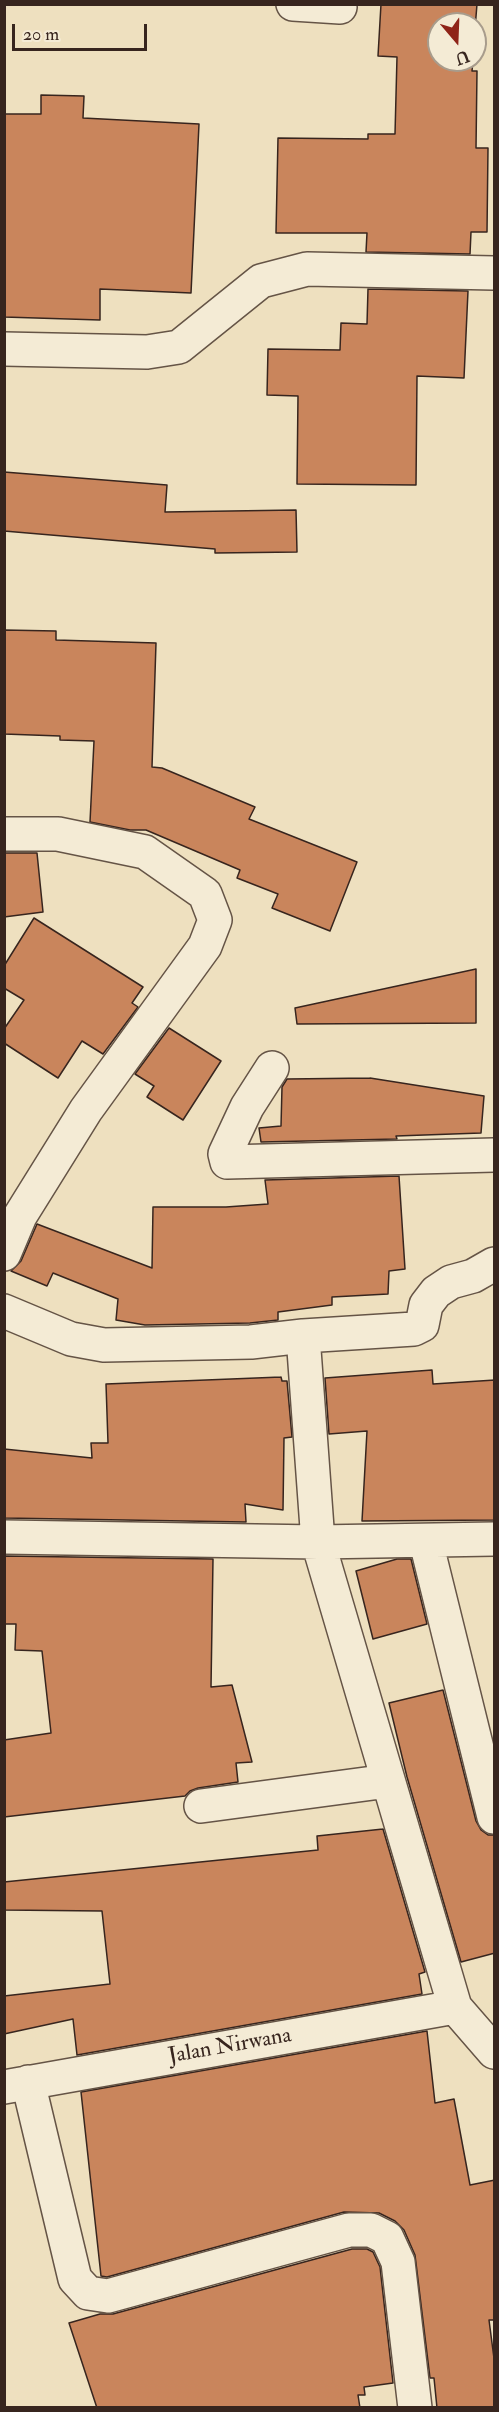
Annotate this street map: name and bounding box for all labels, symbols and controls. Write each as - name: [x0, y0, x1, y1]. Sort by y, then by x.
- scale bar: [15, 12, 150, 50]
- north arrow: [427, 12, 487, 72]
- text: 20 m: [23, 23, 59, 46]
- text: U: [453, 45, 472, 69]
- street label: Jalan Nirwana: [166, 2023, 294, 2071]

